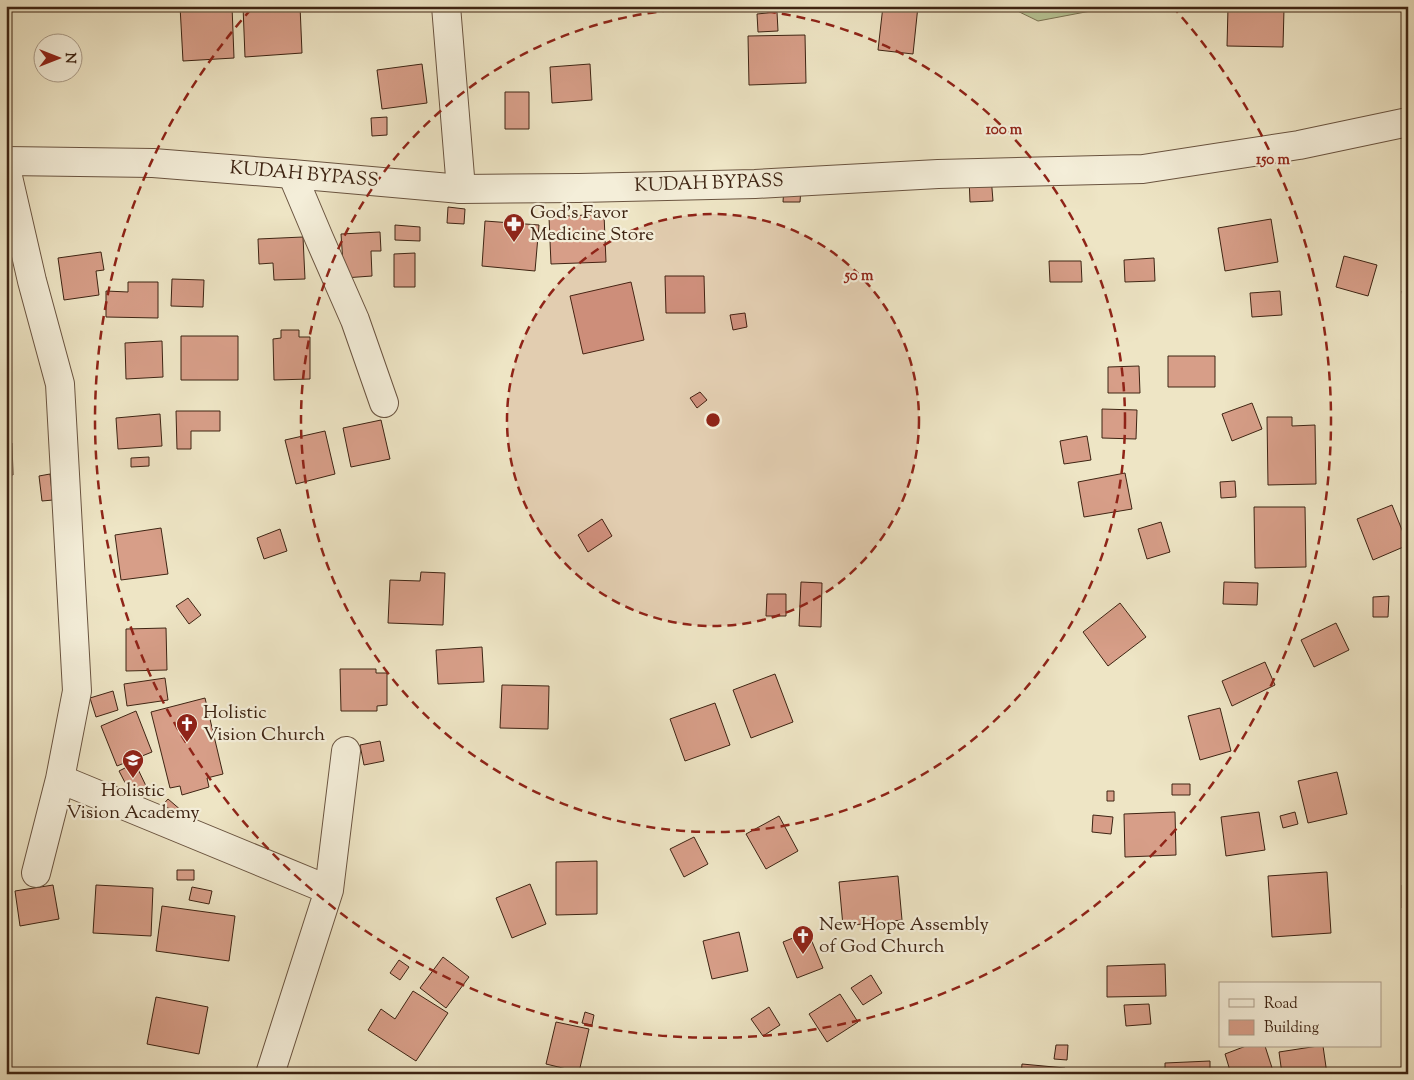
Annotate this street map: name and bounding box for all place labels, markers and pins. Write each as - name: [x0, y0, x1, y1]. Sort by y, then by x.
- place label: God's Favor Medicine Store: [530, 200, 654, 249]
- pharmacy icon: God's Favor Medicine Store: [502, 212, 526, 243]
- centre of rings: [704, 411, 722, 429]
- place label: Holistic Vision Church: [203, 700, 325, 749]
- church icon: Holistic Vision Church: [175, 712, 199, 743]
- school or university icon: Holistic Vision Academy: [121, 748, 145, 779]
- place label: Holistic Vision Academy: [66, 778, 200, 827]
- place label: New Hope Assembly of God Church: [819, 912, 990, 961]
- church icon: New Hope Assembly of God Church: [791, 924, 815, 955]

